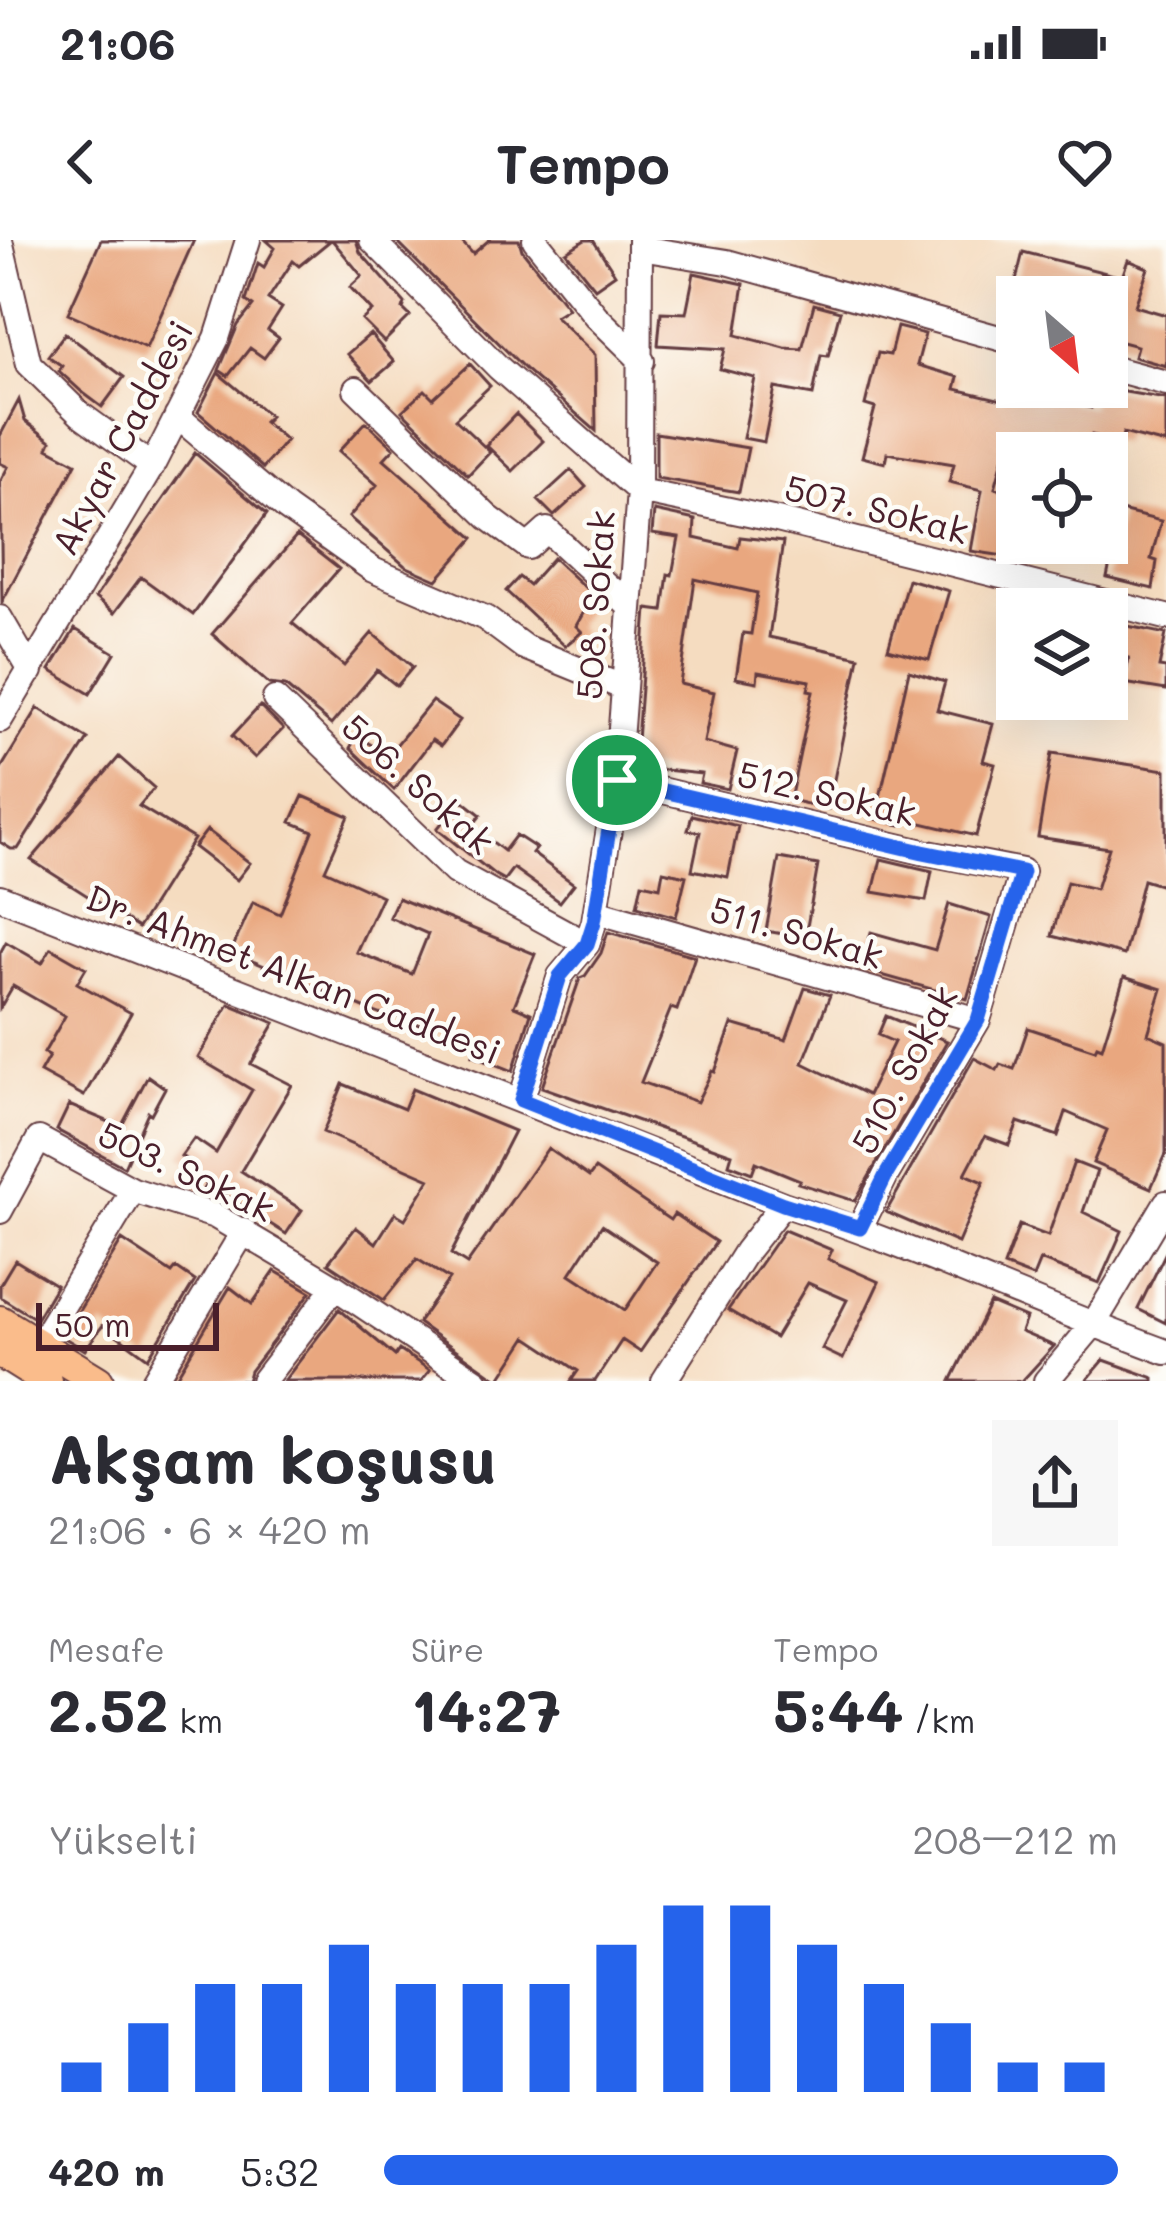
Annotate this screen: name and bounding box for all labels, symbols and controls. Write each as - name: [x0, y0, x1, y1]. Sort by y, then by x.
- text: 21:06: [60, 13, 176, 71]
- text: Tempo: [496, 127, 670, 198]
- icon: back: [48, 129, 114, 195]
- icon: heart: [1052, 129, 1118, 195]
- north arrow: [996, 276, 1128, 408]
- map controls: [996, 276, 1128, 720]
- street label: Akyar Caddesi: [39, 311, 204, 563]
- button: locate: [996, 432, 1128, 564]
- street label: 507. Sokak: [780, 462, 974, 554]
- street label: 508. Sokak: [564, 509, 624, 701]
- button: layers: [996, 588, 1128, 720]
- street label: 506. Sokak: [333, 702, 505, 864]
- pin: [566, 729, 668, 831]
- icon: arrive: [584, 747, 650, 813]
- street label: 512. Sokak: [733, 749, 921, 835]
- street label: Dr. Ahmet Alkan Caddesi: [80, 872, 508, 1074]
- street label: 511. Sokak: [705, 884, 889, 978]
- street label: 510. Sokak: [839, 977, 967, 1161]
- street label: 503. Sokak: [92, 1109, 282, 1231]
- scale bar: [36, 1297, 219, 1350]
- text: 50 m: [54, 1302, 130, 1345]
- text: Akşam koşusu: [48, 1415, 497, 1501]
- button: share: [992, 1420, 1118, 1546]
- text: 21:06 · 6 × 420 m: [48, 1503, 371, 1554]
- text: Mesafe: [48, 1627, 165, 1670]
- text: Süre: [411, 1627, 484, 1670]
- text: Tempo: [773, 1627, 878, 1670]
- text: 2.52: [48, 1670, 169, 1748]
- text: 14:27: [411, 1670, 561, 1748]
- text: 5:44: [773, 1670, 903, 1748]
- text: km: [169, 1698, 223, 1741]
- text: /km: [903, 1698, 975, 1741]
- text: Yükselti: [48, 1813, 198, 1864]
- text: 208–212 m: [912, 1813, 1118, 1864]
- text: 420 m: [48, 2145, 165, 2196]
- text: 5:32: [240, 2145, 319, 2196]

